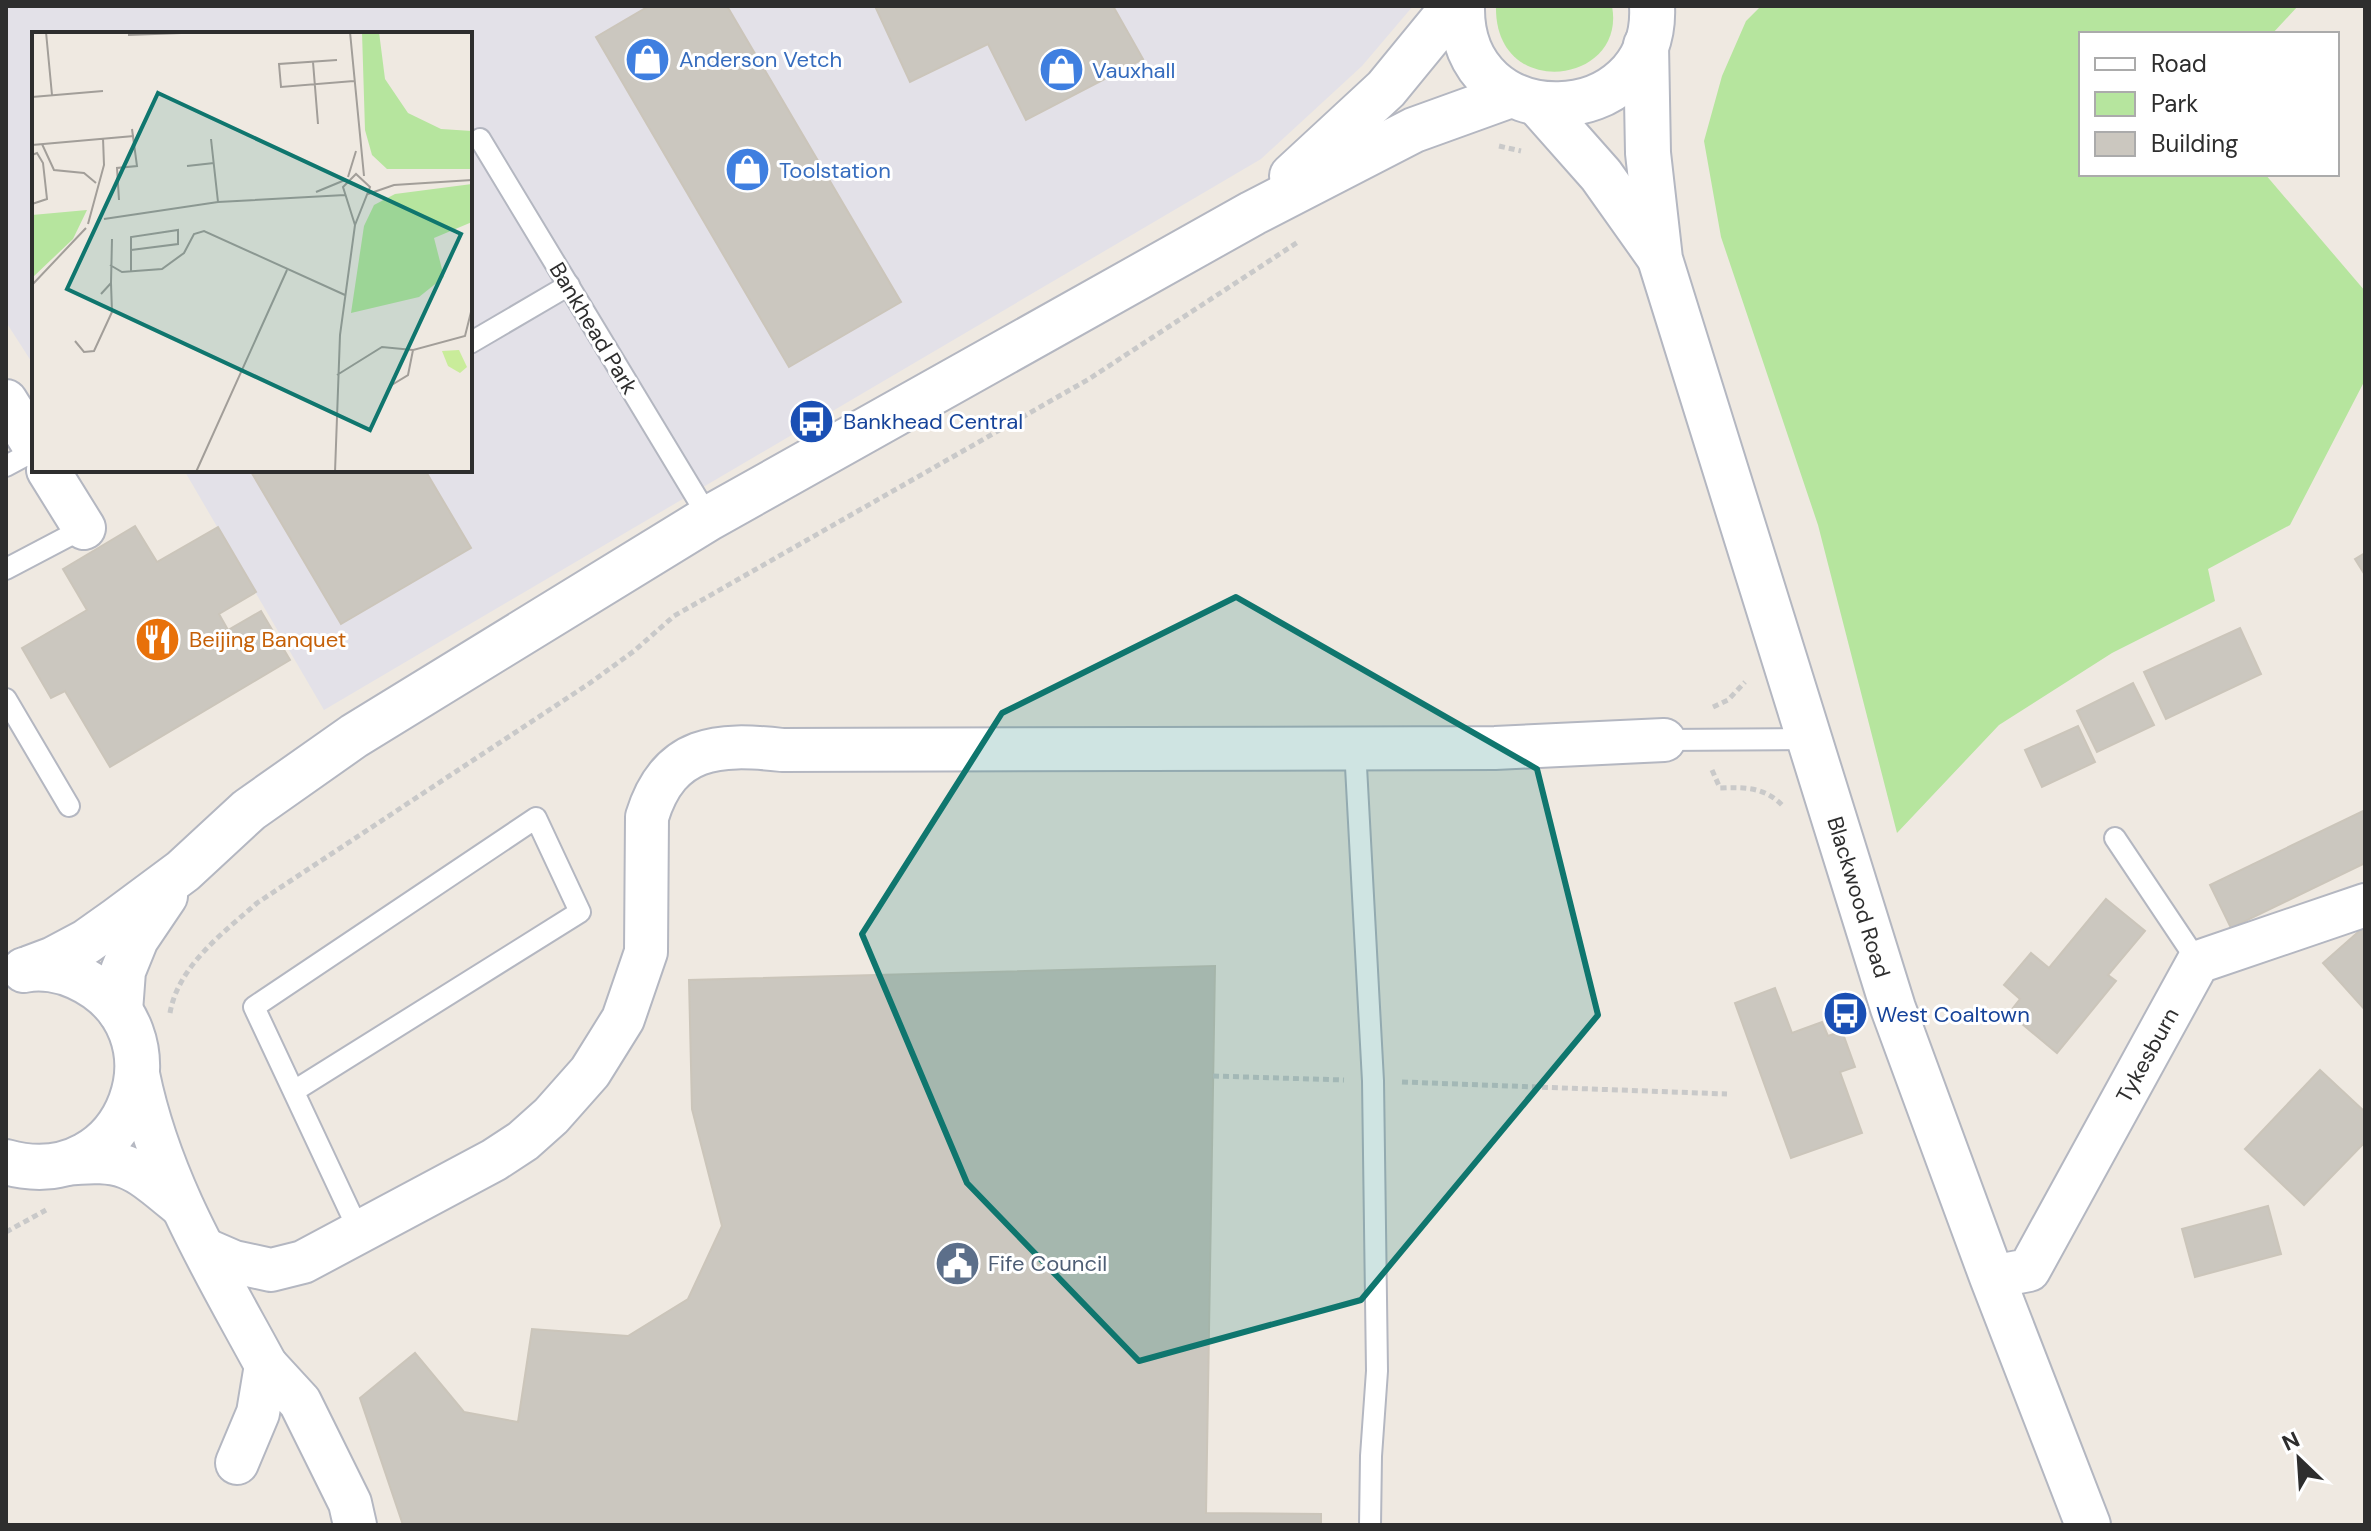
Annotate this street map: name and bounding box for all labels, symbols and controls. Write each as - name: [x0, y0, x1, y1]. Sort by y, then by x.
- inset map: [32, 32, 472, 472]
- legend: [2079, 32, 2339, 176]
- shop icon: Anderson Vetch: [624, 35, 672, 83]
- place label: Anderson Vetch: [679, 45, 842, 74]
- shop icon: Vauxhall: [1037, 46, 1085, 94]
- text: Road: [2151, 48, 2207, 79]
- place label: Vauxhall: [1092, 56, 1175, 85]
- text: Park: [2151, 88, 2198, 119]
- text: Building: [2151, 128, 2238, 159]
- shop icon: Toolstation: [724, 146, 772, 194]
- place label: Toolstation: [779, 156, 891, 185]
- street label: Bankhead Park: [543, 257, 644, 400]
- bus stop icon: Bankhead Central: [788, 397, 836, 445]
- place label: Bankhead Central: [843, 407, 1023, 436]
- restaurant icon: Beijing Banquet: [134, 615, 182, 663]
- place label: Beijing Banquet: [189, 625, 346, 654]
- street label: Blackwood Road: [1820, 813, 1897, 981]
- bus stop icon: West Coaltown: [1821, 990, 1869, 1038]
- place label: West Coaltown: [1876, 1000, 2030, 1029]
- street label: Tykesburn: [2109, 1003, 2185, 1108]
- public building icon: Fife Council: [933, 1239, 981, 1287]
- place label: Fife Council: [988, 1249, 1107, 1278]
- north arrow: [2259, 1419, 2339, 1499]
- text: N: [2277, 1425, 2304, 1458]

